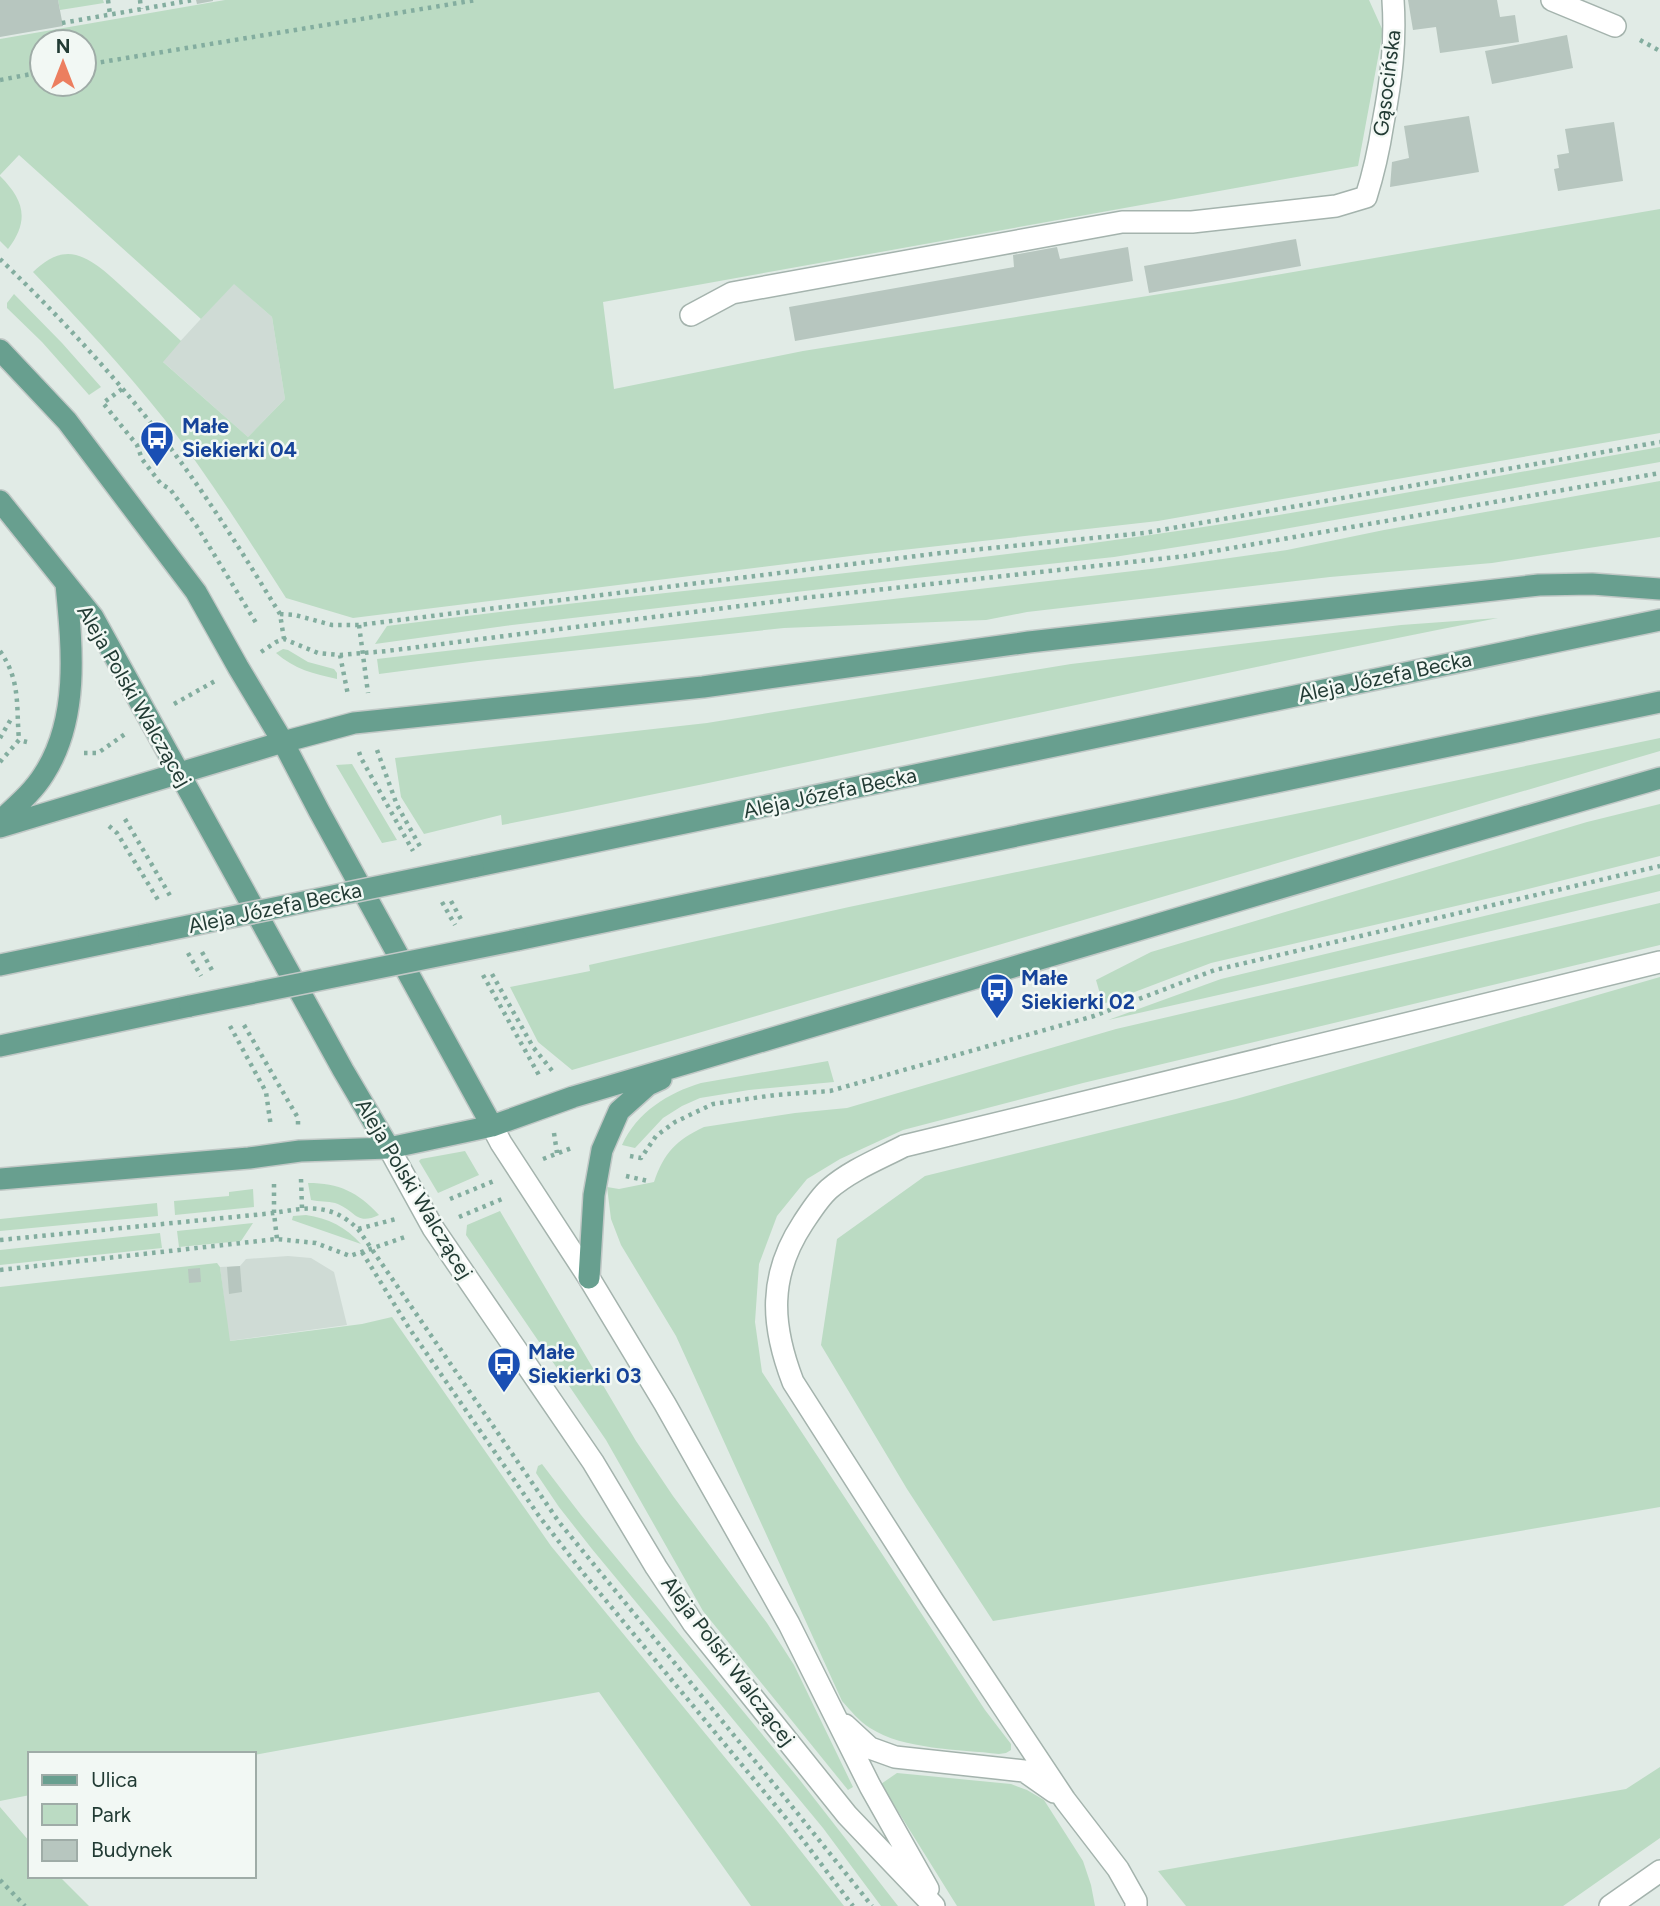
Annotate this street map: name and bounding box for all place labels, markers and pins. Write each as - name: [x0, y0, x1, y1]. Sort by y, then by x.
- place label: Małe Siekierki 04: [182, 413, 297, 462]
- bus stop icon: Małe Siekierki 04: [138, 419, 176, 468]
- place label: Małe Siekierki 02: [1021, 965, 1135, 1014]
- bus stop icon: Małe Siekierki 02: [978, 971, 1016, 1020]
- place label: Małe Siekierki 03: [528, 1339, 641, 1388]
- bus stop icon: Małe Siekierki 03: [485, 1345, 523, 1394]

